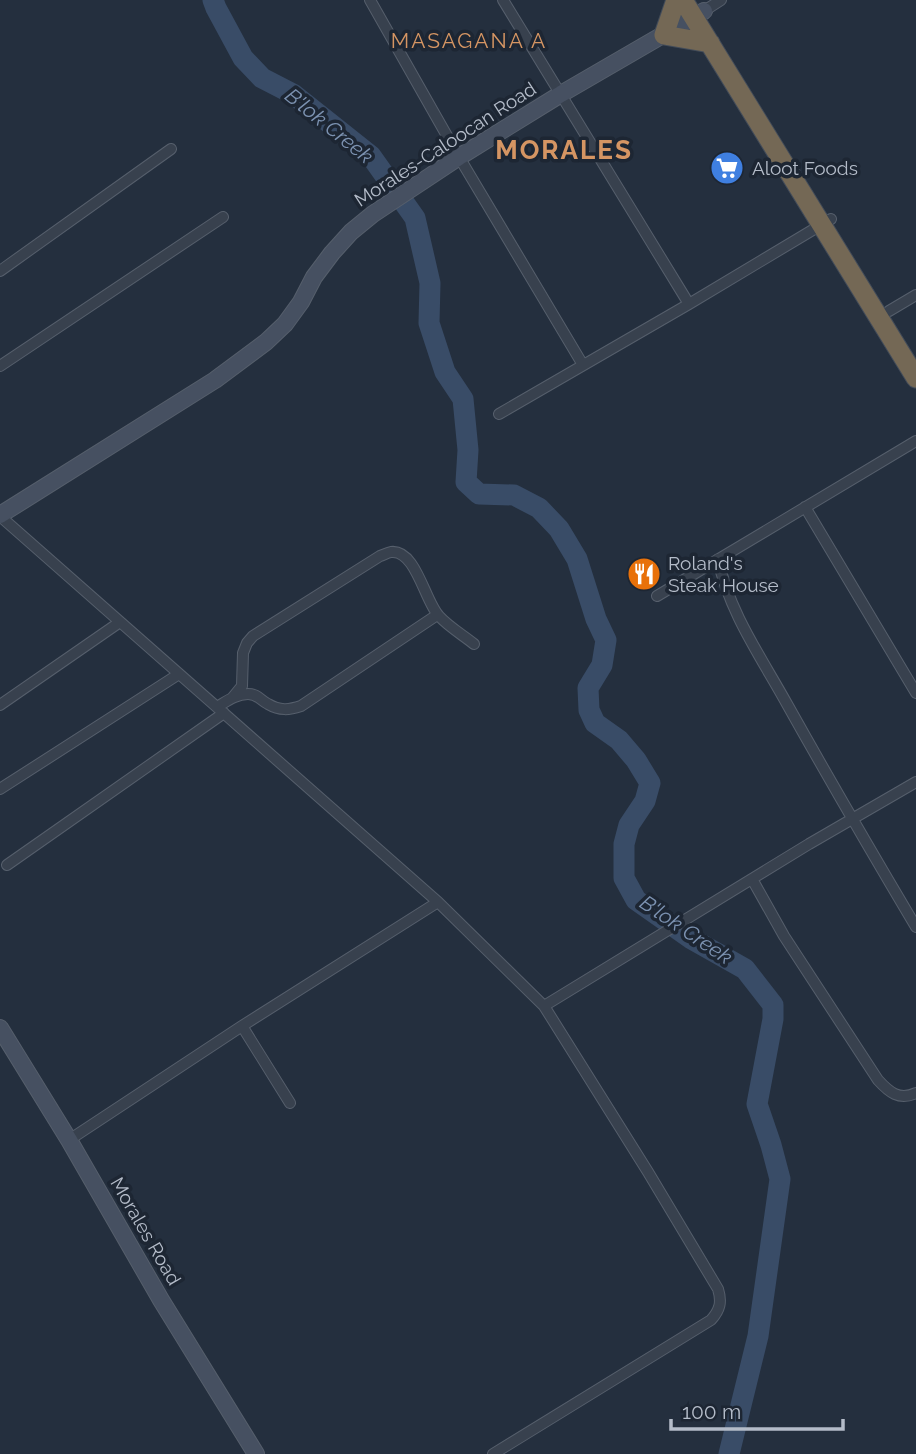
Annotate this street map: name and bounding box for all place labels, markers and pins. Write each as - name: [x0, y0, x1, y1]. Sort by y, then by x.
- supermarket icon: Aloot Foods: [708, 149, 746, 187]
- place label: Aloot Foods: [752, 157, 858, 179]
- place label: Roland's Steak House: [668, 552, 779, 596]
- restaurant icon: Roland's Steak House: [625, 555, 663, 593]

